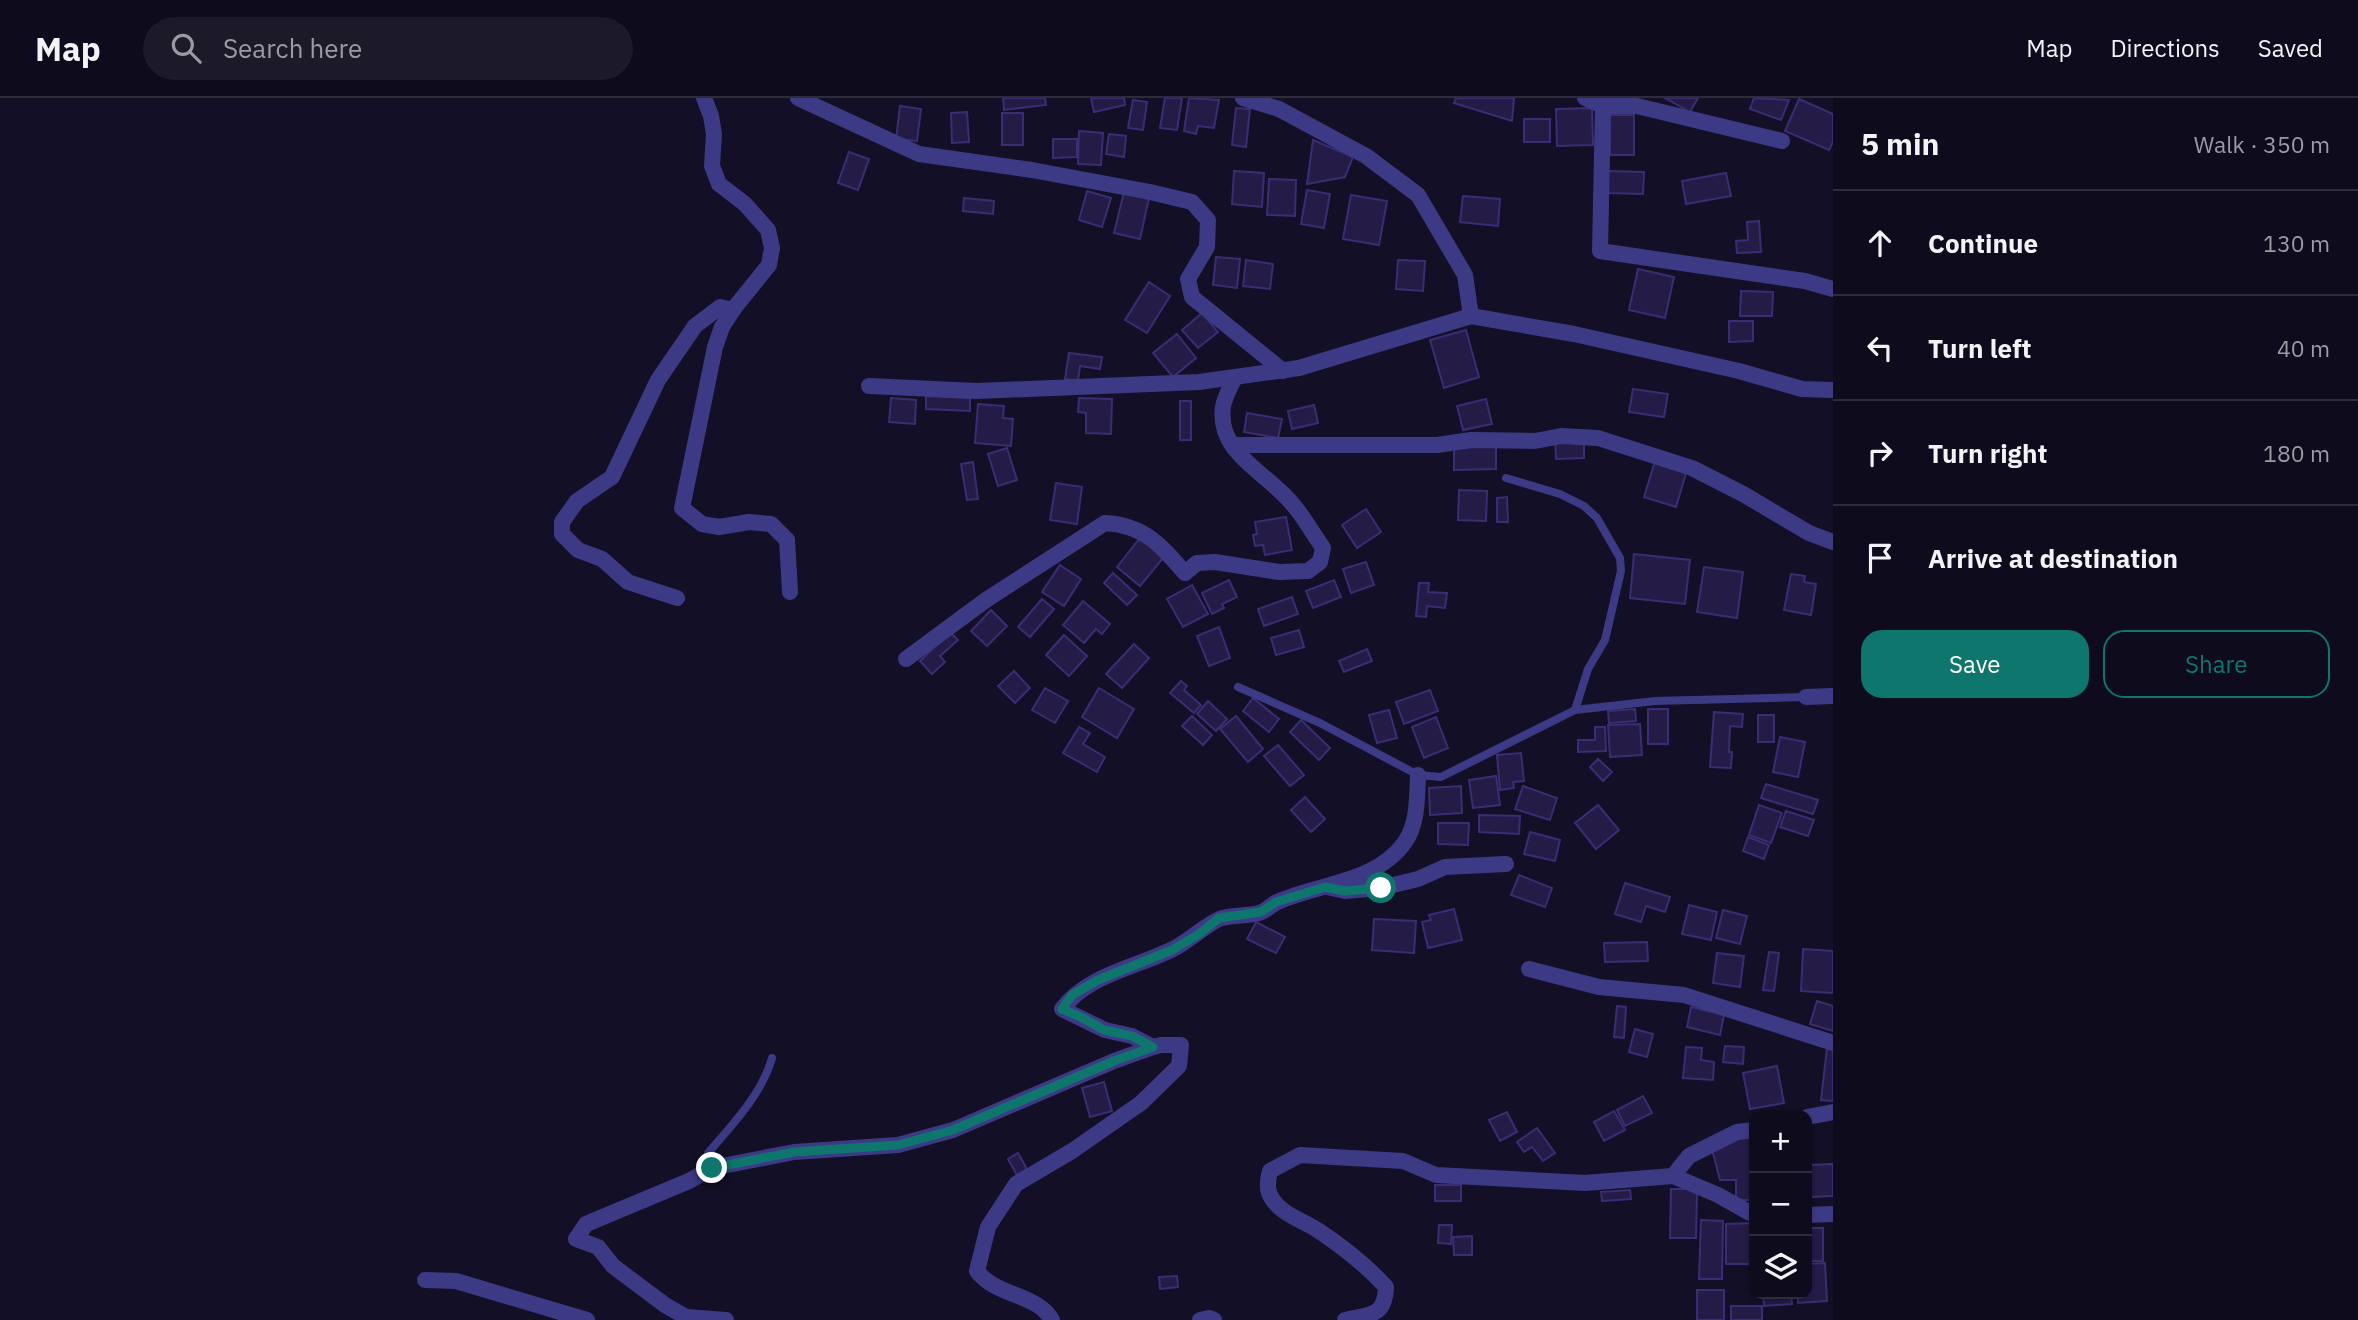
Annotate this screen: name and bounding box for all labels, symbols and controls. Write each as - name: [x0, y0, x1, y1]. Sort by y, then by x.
- search box: [143, 17, 633, 80]
- text: Map: [35, 27, 101, 70]
- icon: search: [167, 29, 205, 67]
- text: Search here: [223, 31, 362, 65]
- text: Map: [2026, 32, 2072, 64]
- text: Directions: [2110, 32, 2220, 64]
- text: Saved: [2258, 32, 2323, 64]
- text: 5 min: [1861, 124, 1939, 163]
- text: Walk · 350 m: [2194, 129, 2330, 159]
- icon: ahead: [1861, 224, 1899, 262]
- text: Continue: [1928, 226, 2038, 260]
- text: 130 m: [2263, 228, 2330, 258]
- icon: left: [1861, 329, 1899, 367]
- text: Turn left: [1928, 331, 2031, 365]
- text: 40 m: [2277, 333, 2330, 363]
- icon: right: [1861, 434, 1899, 472]
- text: Turn right: [1928, 436, 2047, 470]
- text: 180 m: [2263, 438, 2330, 468]
- icon: arrive: [1861, 539, 1899, 577]
- text: Arrive at destination: [1928, 541, 2178, 575]
- button: Save: [1861, 630, 2089, 698]
- button: Share: [2103, 630, 2330, 698]
- route start: [1365, 872, 1396, 903]
- map controls: [1749, 1110, 1812, 1299]
- button: +: [1749, 1110, 1812, 1173]
- route end: [696, 1152, 727, 1183]
- button: −: [1749, 1173, 1812, 1236]
- button: layers: [1749, 1236, 1812, 1299]

